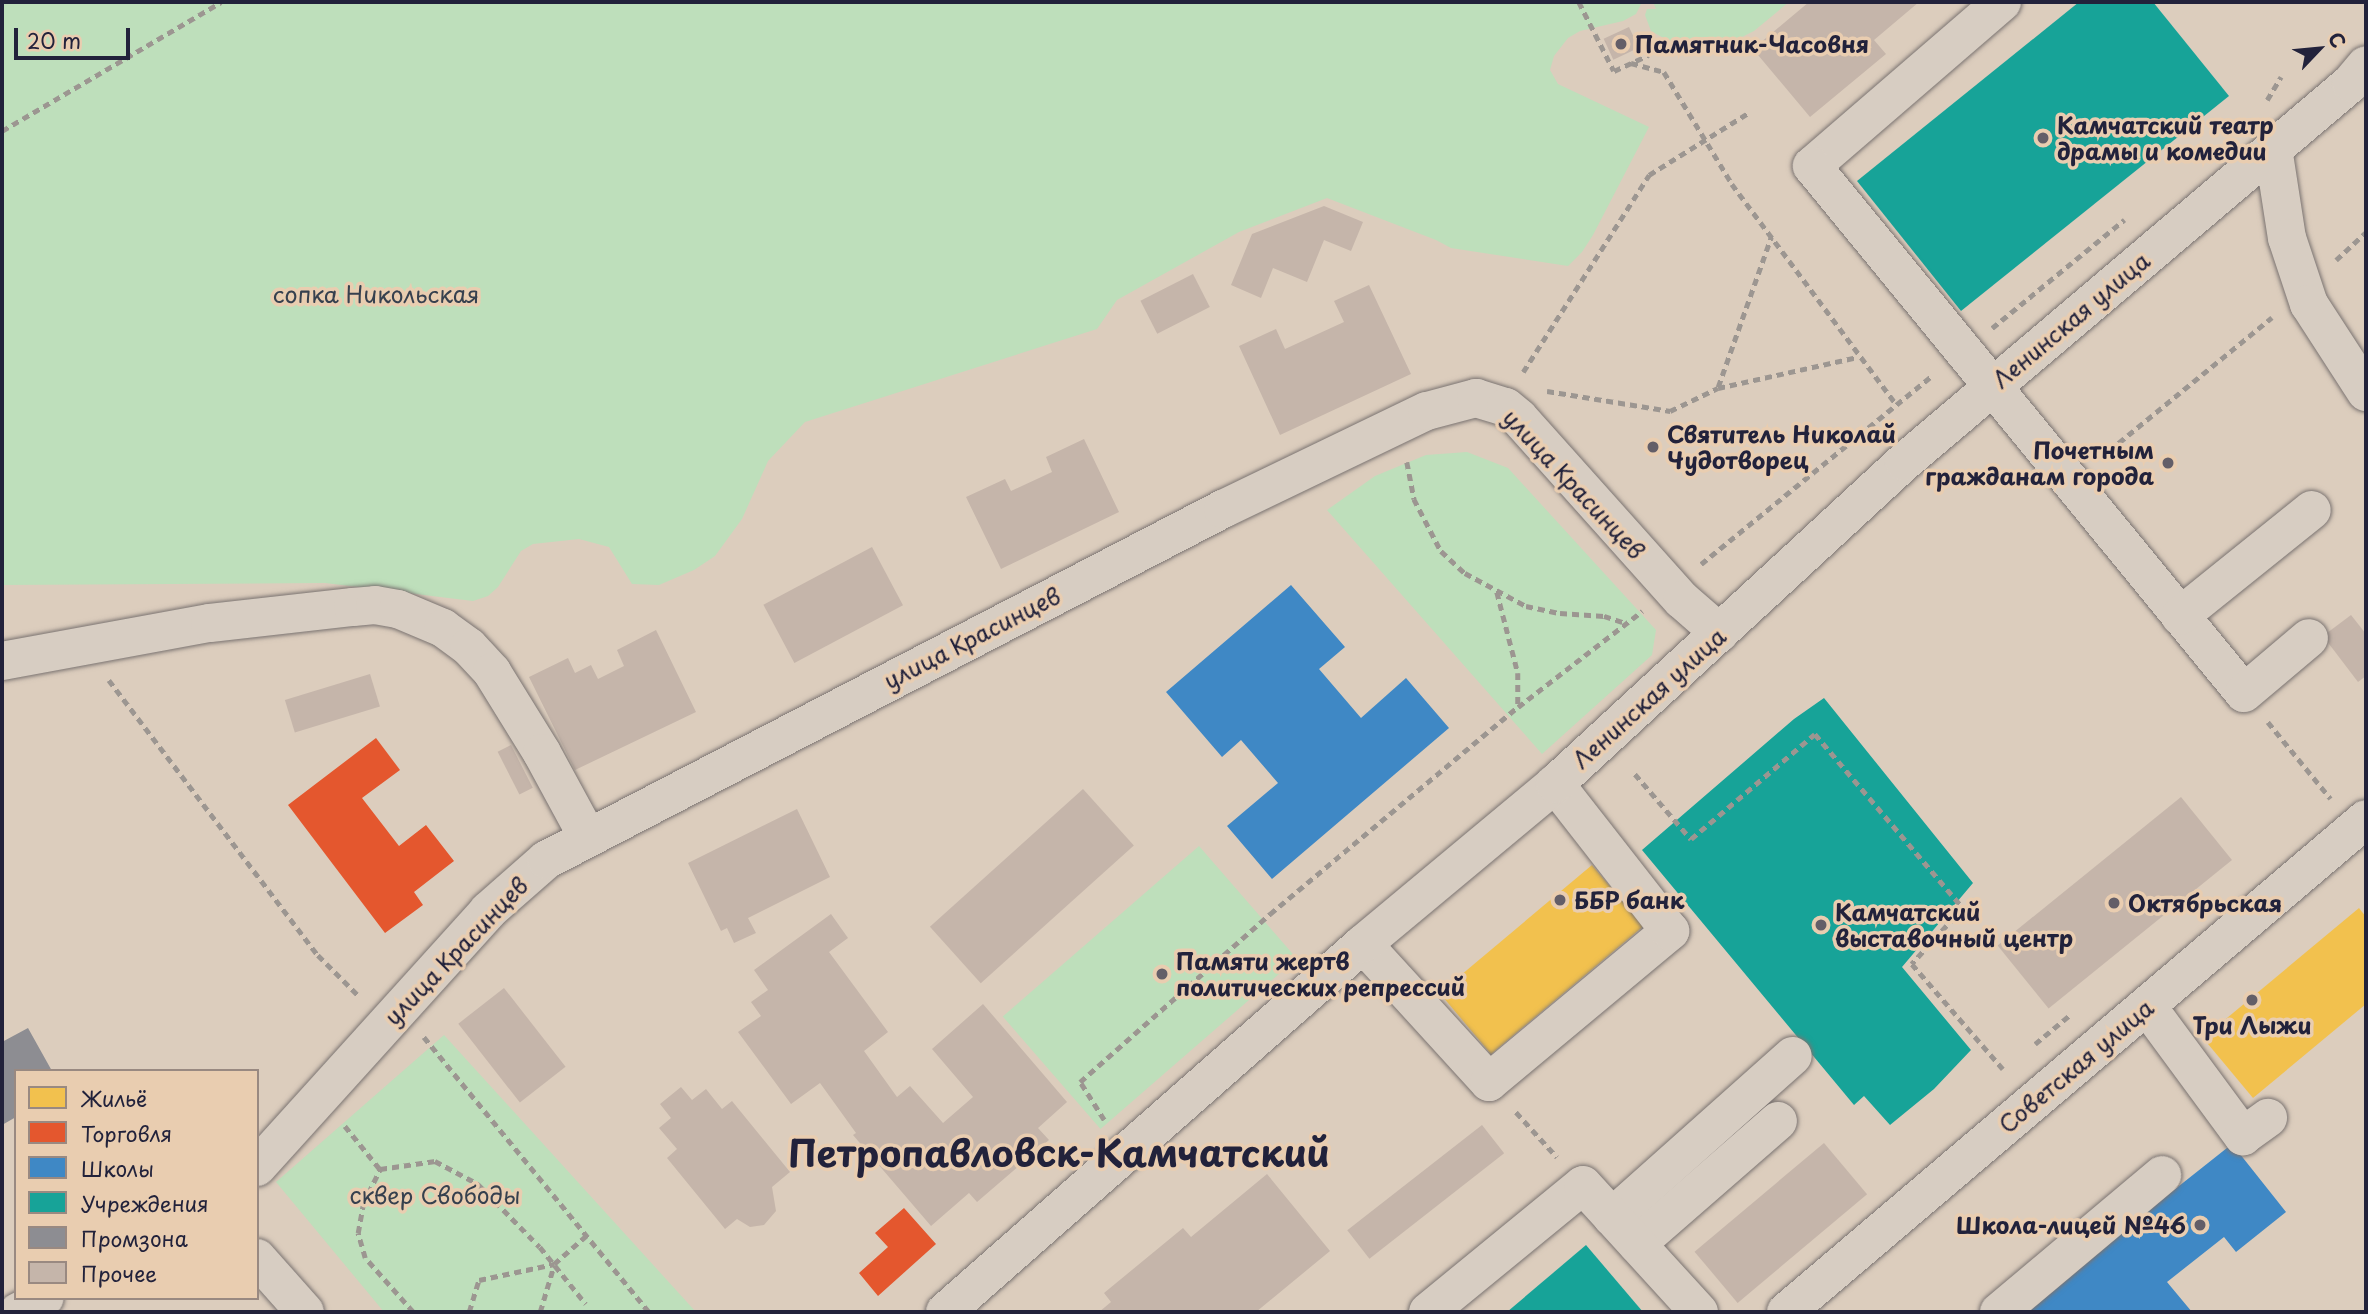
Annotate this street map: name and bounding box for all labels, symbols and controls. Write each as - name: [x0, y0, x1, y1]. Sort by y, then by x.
- scale bar: [18, 14, 133, 58]
- north arrow: [2284, 14, 2354, 84]
- text: 20 m: [27, 24, 81, 56]
- text: С: [2322, 27, 2354, 52]
- place label: Памятник-Часовня: [1635, 30, 1869, 58]
- marker: Памятник-Часовня: [1613, 36, 1629, 52]
- place label: Камчатский театр драмы и комедии: [2057, 111, 2274, 165]
- marker: Камчатский театр драмы и комедии: [2035, 130, 2051, 146]
- street label: Ленинская улица: [1987, 246, 2155, 394]
- park label: сопка Никольская: [272, 280, 480, 308]
- street label: улица Красинцев: [1497, 403, 1651, 565]
- place label: Святитель Николай Чудотворец: [1667, 420, 1896, 474]
- place label: Почетным гражданам города: [1924, 436, 2154, 490]
- marker: Святитель Николай Чудотворец: [1645, 439, 1661, 455]
- marker: Почетным гражданам города: [2160, 455, 2176, 471]
- street label: улица Красинцев: [878, 581, 1066, 695]
- street label: Ленинская улица: [1566, 622, 1732, 774]
- street label: улица Красинцев: [378, 871, 534, 1031]
- place label: ББР банк: [1574, 886, 1686, 914]
- place label: Октябрьская: [2128, 889, 2282, 917]
- marker: ББР банк: [1552, 892, 1568, 908]
- marker: Октябрьская: [2106, 895, 2122, 911]
- place label: Камчатский выставочный центр: [1835, 898, 2073, 952]
- marker: Камчатский выставочный центр: [1813, 917, 1829, 933]
- place label: Памяти жертв политических репрессий: [1176, 947, 1466, 1001]
- marker: Памяти жертв политических репрессий: [1154, 966, 1170, 982]
- marker: Три Лыжи: [2244, 992, 2260, 1008]
- street label: Советская улица: [1993, 993, 2159, 1139]
- place label: Три Лыжи: [2191, 1011, 2313, 1039]
- legend: [14, 1069, 259, 1300]
- text: Жильё: [81, 1082, 147, 1114]
- text: Торговля: [81, 1117, 172, 1149]
- district label: Петропавловск-Камчатский: [788, 1130, 1330, 1174]
- text: Школы: [81, 1152, 154, 1184]
- park label: cквер Свободы: [349, 1181, 521, 1209]
- text: Учреждения: [81, 1187, 209, 1219]
- place label: Школа-лицей №46: [1956, 1211, 2186, 1239]
- marker: Школа-лицей №46: [2192, 1217, 2208, 1233]
- text: Промзона: [81, 1222, 188, 1254]
- text: Прочее: [81, 1257, 157, 1289]

